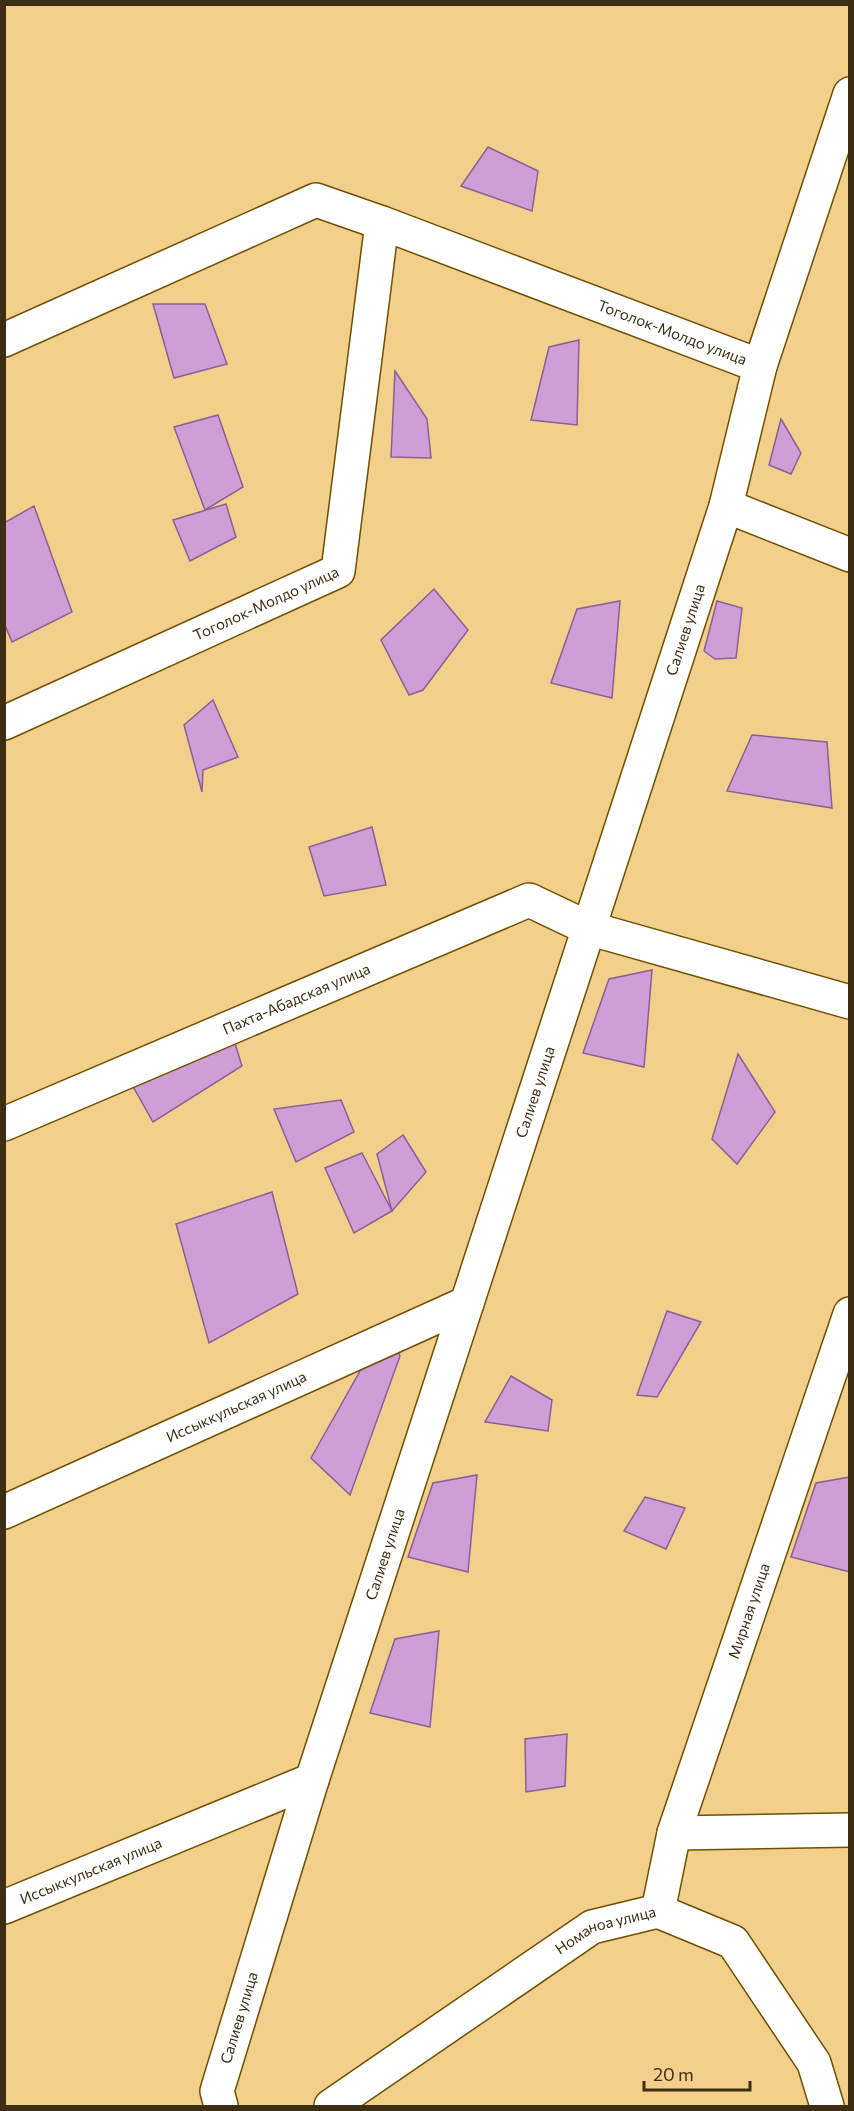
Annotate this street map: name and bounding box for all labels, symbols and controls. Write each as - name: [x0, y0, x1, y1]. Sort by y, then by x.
- street label: Тоголок-Молдо улица: [595, 295, 750, 368]
- street label: Тоголок-Молдо улица: [190, 562, 341, 644]
- street label: Салиев улица: [662, 582, 708, 678]
- street label: Пахта-Абадская улица: [220, 959, 373, 1038]
- street label: Салиев улица: [511, 1044, 558, 1140]
- street label: Иссыккульская улица: [163, 1367, 309, 1446]
- street label: Салиев улица: [361, 1506, 408, 1602]
- street label: Мирная улица: [724, 1561, 773, 1661]
- street label: Иссыккульская улица: [17, 1833, 164, 1907]
- street label: Номаноа улица: [551, 1902, 657, 1958]
- street label: Салиев улица: [216, 1969, 261, 2066]
- scale bar: [644, 2054, 750, 2092]
- text: 20 m: [653, 2063, 694, 2085]

